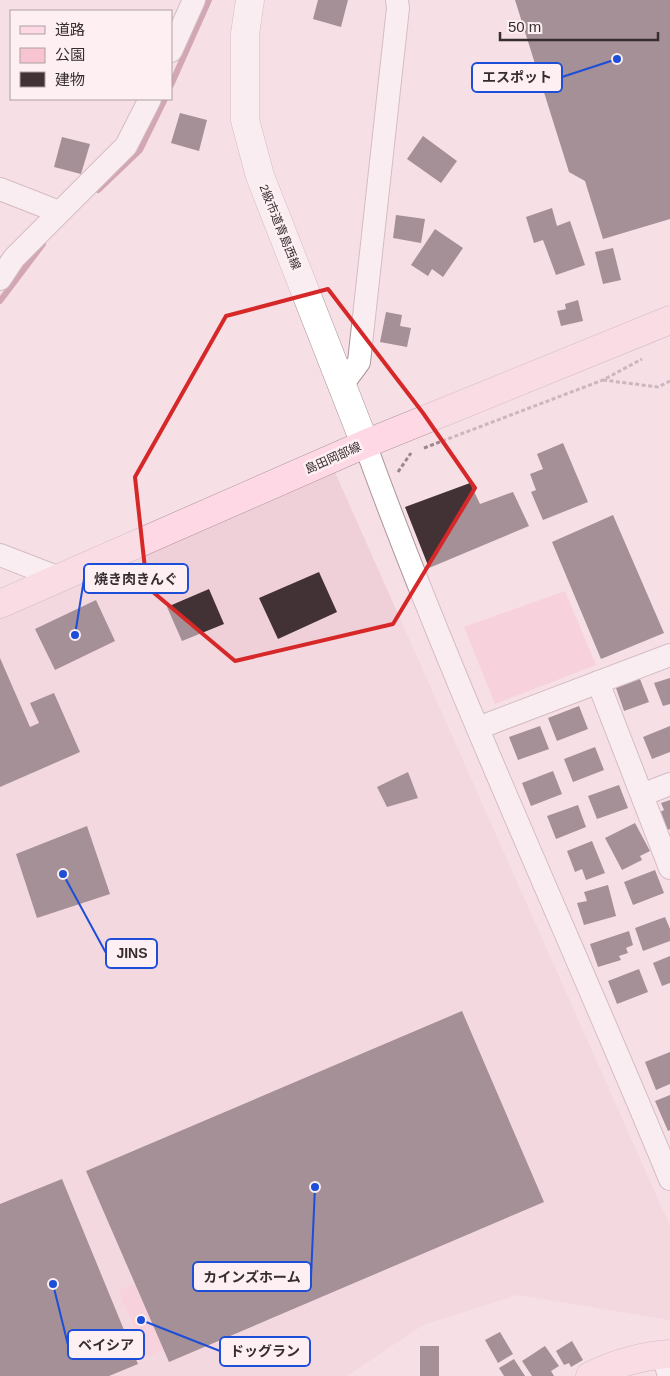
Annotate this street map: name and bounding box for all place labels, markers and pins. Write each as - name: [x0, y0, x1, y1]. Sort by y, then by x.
- callout: エスポット: [472, 63, 562, 92]
- callout: 焼き肉きんぐ: [84, 564, 188, 593]
- callout: JINS: [106, 939, 157, 968]
- callout: カインズホーム: [193, 1262, 311, 1291]
- callout: ベイシア: [68, 1330, 144, 1359]
- callout: ドッグラン: [220, 1337, 310, 1366]

